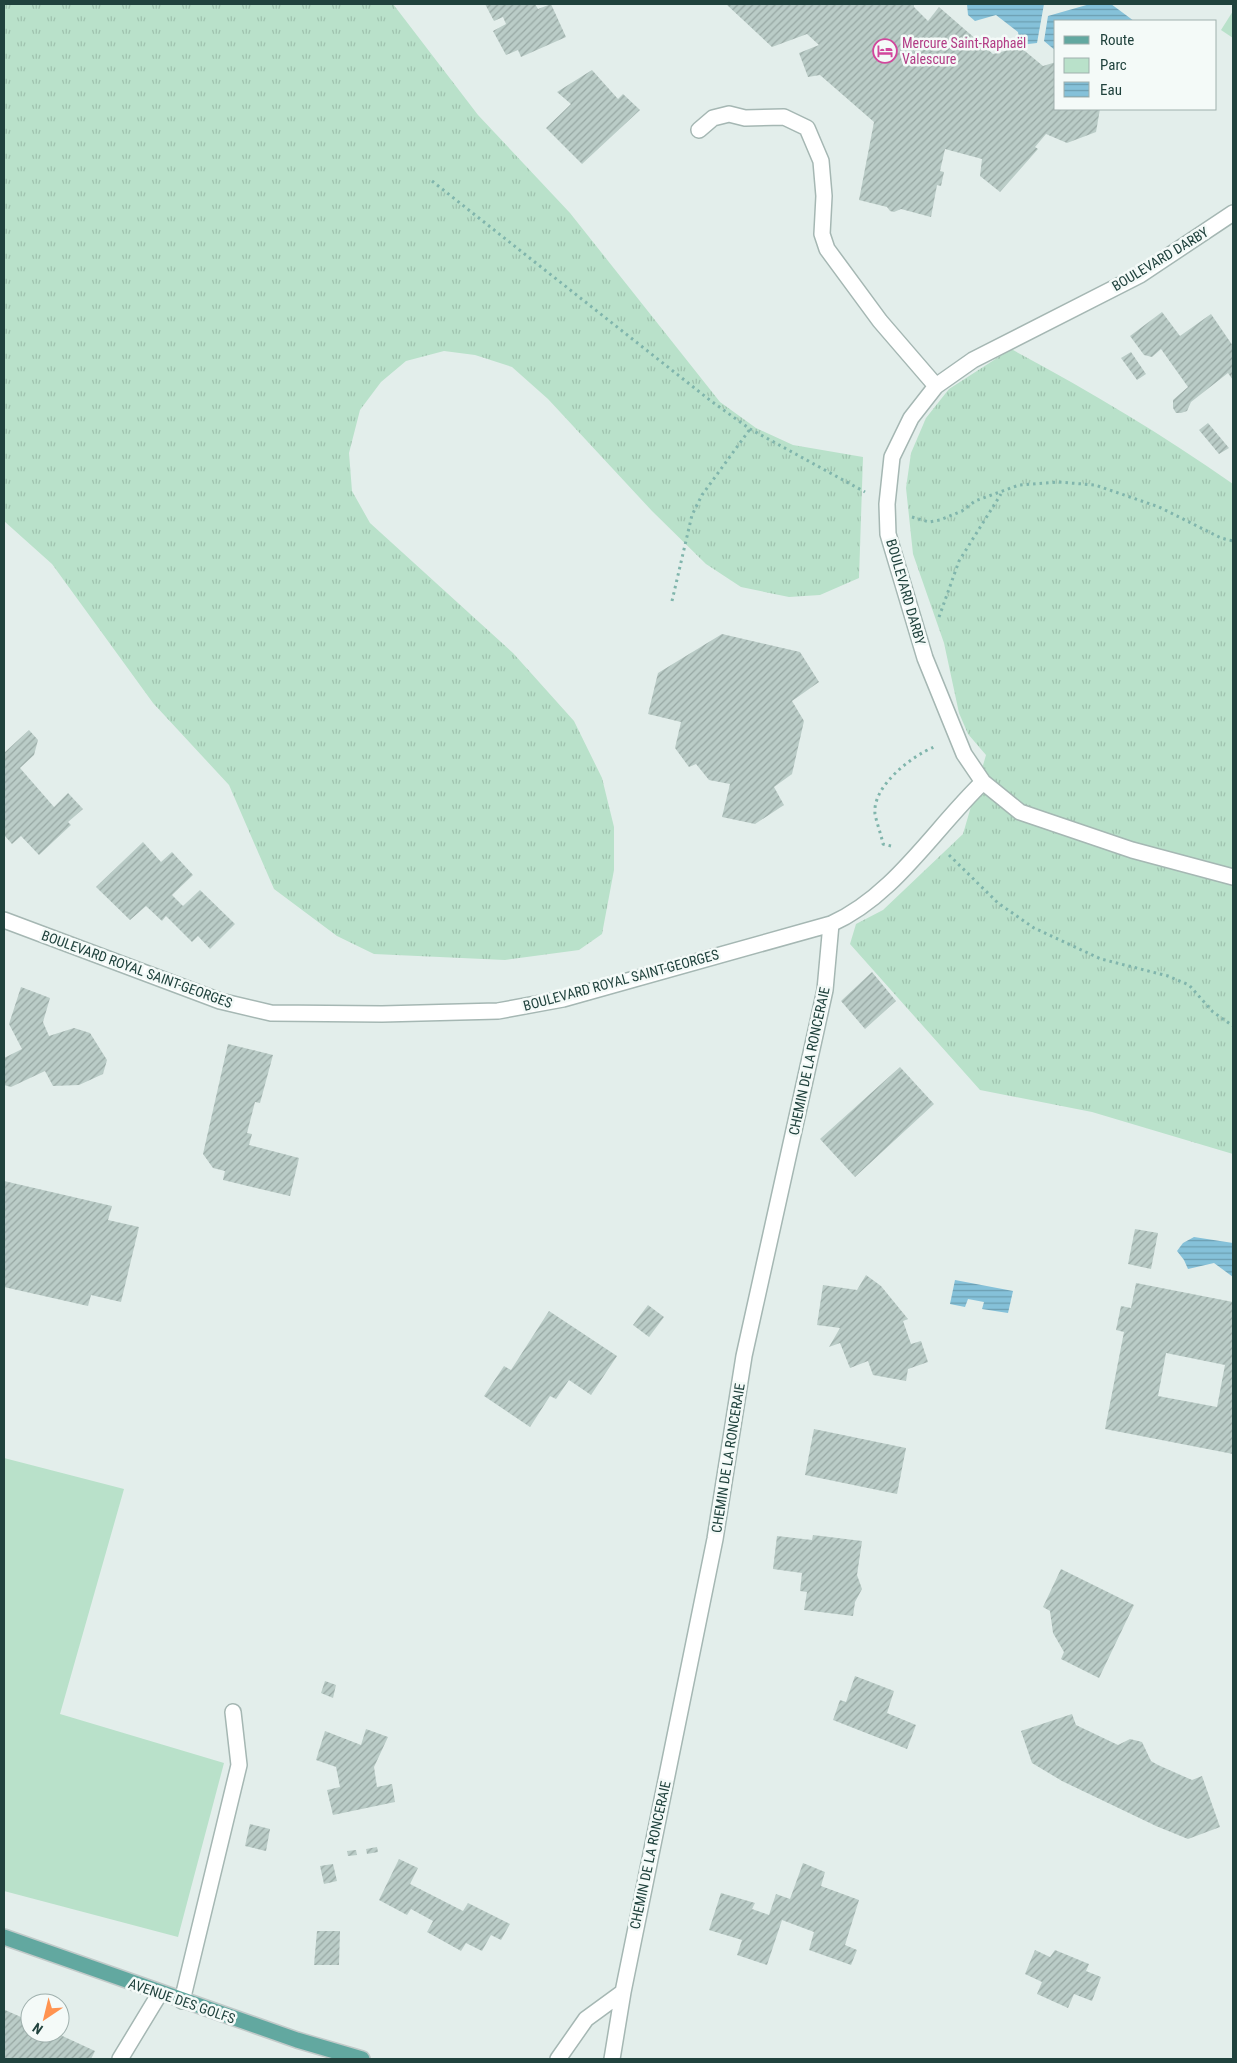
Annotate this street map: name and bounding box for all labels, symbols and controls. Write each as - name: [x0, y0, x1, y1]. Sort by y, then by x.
- legend: [1054, 20, 1217, 110]
- text: Route: [1100, 31, 1134, 49]
- place label: Mercure Saint-Raphaël Valescure: [902, 35, 1026, 67]
- hotel icon: Mercure Saint-Raphaël Valescure: [872, 38, 898, 64]
- text: Parc: [1100, 56, 1127, 74]
- text: Eau: [1100, 81, 1122, 99]
- street label: BOULEVARD DARBY: [1109, 224, 1212, 294]
- street label: BOULEVARD DARBY: [883, 537, 929, 647]
- street label: BOULEVARD ROYAL SAINT-GEORGES: [39, 927, 235, 1011]
- street label: BOULEVARD ROYAL SAINT-GEORGES: [521, 946, 721, 1014]
- street label: CHEMIN DE LA RONCERAIE: [785, 985, 833, 1137]
- street label: CHEMIN DE LA RONCERAIE: [708, 1382, 748, 1534]
- street label: CHEMIN DE LA RONCERAIE: [626, 1779, 674, 1931]
- street label: AVENUE DES GOLFS: [127, 1975, 237, 2027]
- north arrow: [20, 1993, 70, 2043]
- text: N: [29, 2020, 46, 2038]

